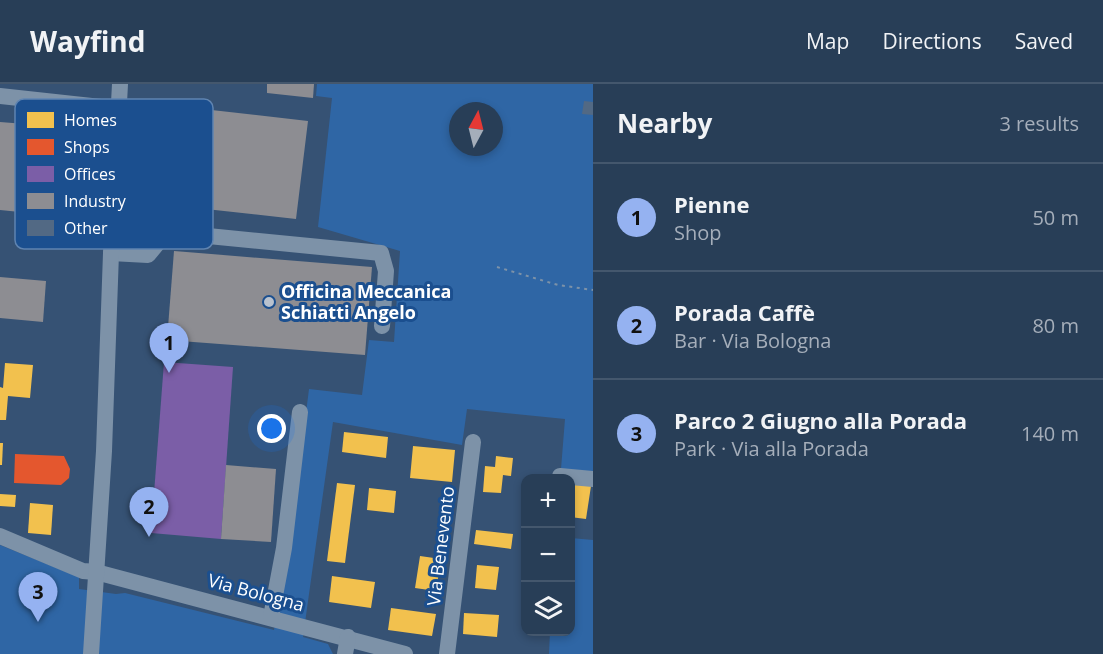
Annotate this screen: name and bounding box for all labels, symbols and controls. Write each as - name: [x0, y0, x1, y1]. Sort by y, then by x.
- text: Wayfind: [30, 22, 145, 60]
- text: Map: [806, 27, 849, 55]
- text: Directions: [882, 27, 982, 55]
- text: Saved: [1015, 27, 1073, 55]
- legend: [15, 99, 213, 249]
- north arrow: [449, 102, 503, 156]
- text: Nearby: [617, 105, 712, 141]
- text: Homes: [64, 109, 117, 131]
- text: 3 results: [999, 110, 1079, 137]
- text: Shops: [64, 136, 110, 158]
- text: Offices: [64, 163, 116, 185]
- text: Pienne: [674, 189, 749, 219]
- text: Industry: [64, 190, 127, 212]
- text: 1: [631, 204, 642, 231]
- text: 50 m: [1032, 204, 1079, 231]
- text: Other: [64, 217, 108, 239]
- text: Shop: [674, 219, 722, 246]
- place label: Officina Meccanica Schiatti Angelo: [281, 279, 451, 324]
- marker: Officina Meccanica Schiatti Angelo: [262, 295, 276, 309]
- text: Porada Caffè: [674, 297, 815, 327]
- text: 2: [631, 312, 642, 339]
- text: 80 m: [1032, 312, 1079, 339]
- pin: 1: [150, 324, 188, 373]
- text: Bar · Via Bologna: [674, 327, 831, 354]
- text: Parco 2 Giugno alla Porada: [674, 405, 967, 435]
- your location: [257, 414, 286, 443]
- text: 3: [631, 420, 642, 447]
- text: 140 m: [1021, 420, 1079, 447]
- text: Park · Via alla Porada: [674, 435, 869, 462]
- map controls: [521, 474, 575, 636]
- button: +: [521, 474, 575, 528]
- street label: Via Benevento: [421, 485, 459, 607]
- pin: 2: [130, 488, 168, 537]
- button: −: [521, 528, 575, 582]
- street label: Via Bologna: [206, 568, 307, 616]
- pin: 3: [18, 572, 57, 622]
- button: layers: [521, 582, 575, 636]

